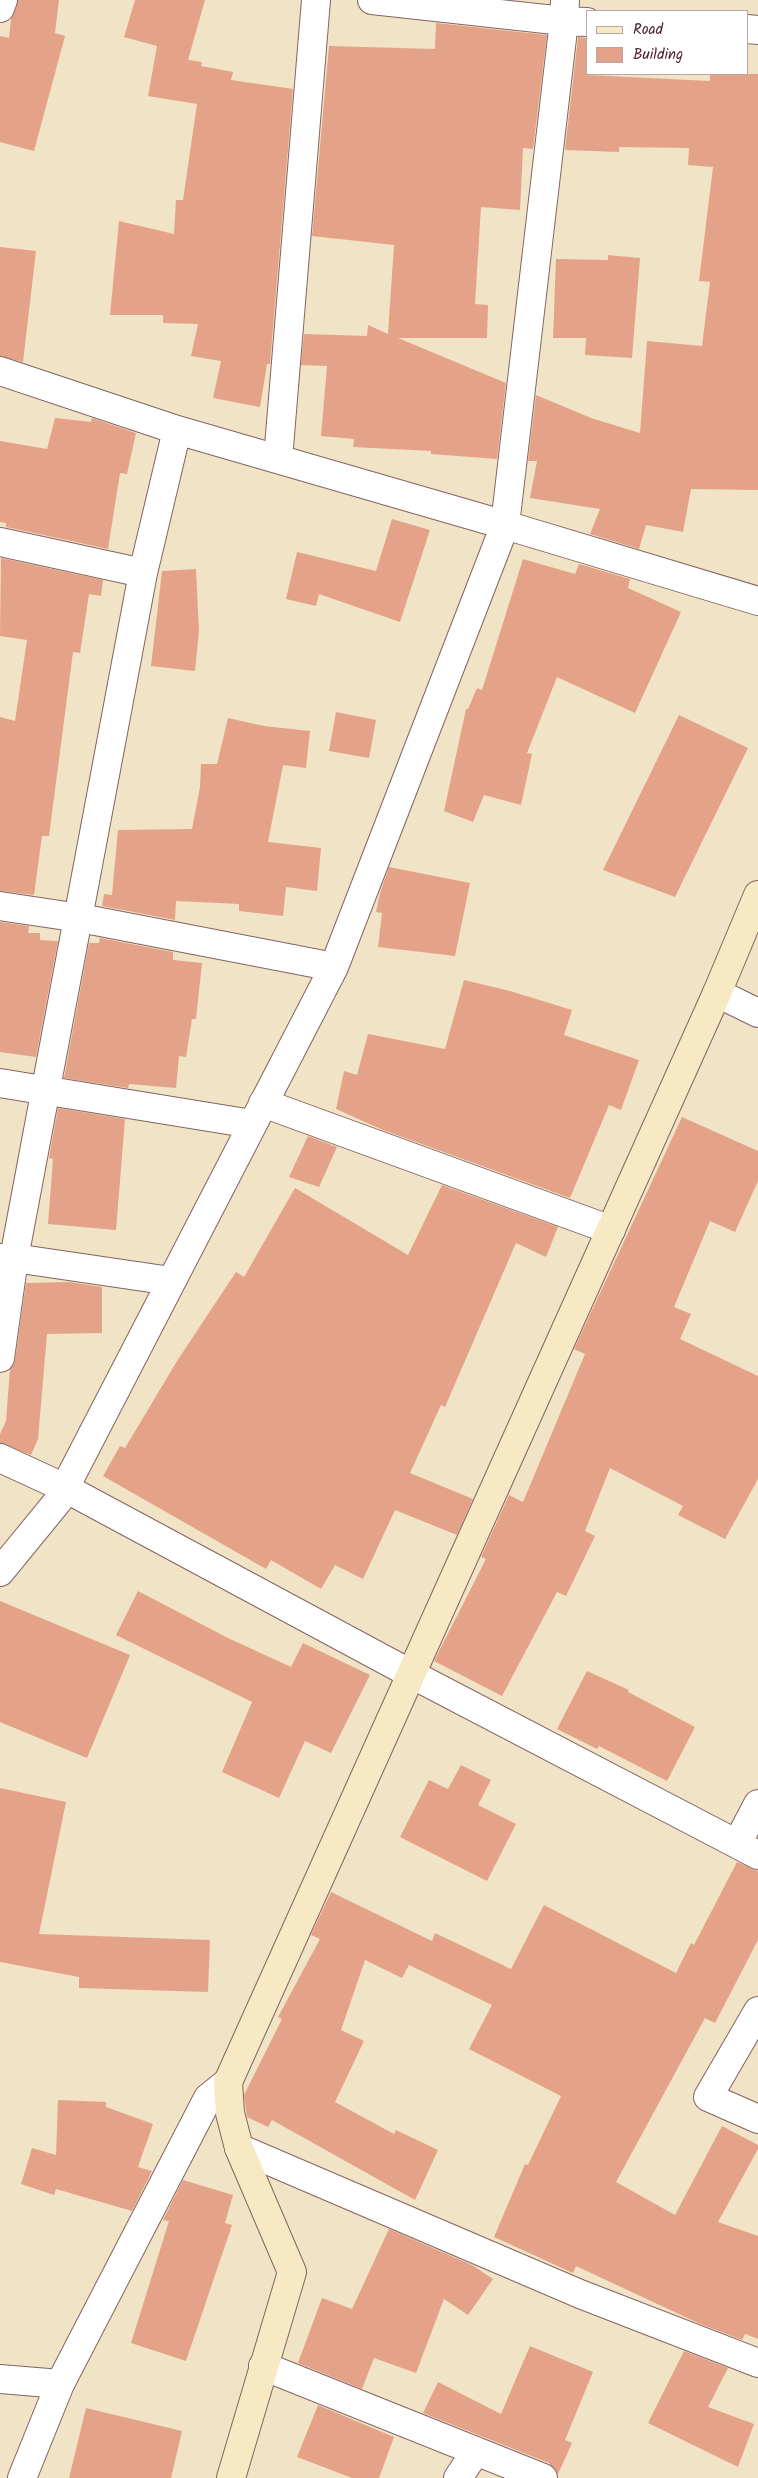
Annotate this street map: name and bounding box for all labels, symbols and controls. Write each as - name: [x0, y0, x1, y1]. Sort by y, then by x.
- legend: [586, 10, 748, 75]
- text: Road: [633, 18, 663, 42]
- text: Building: [633, 43, 683, 67]

